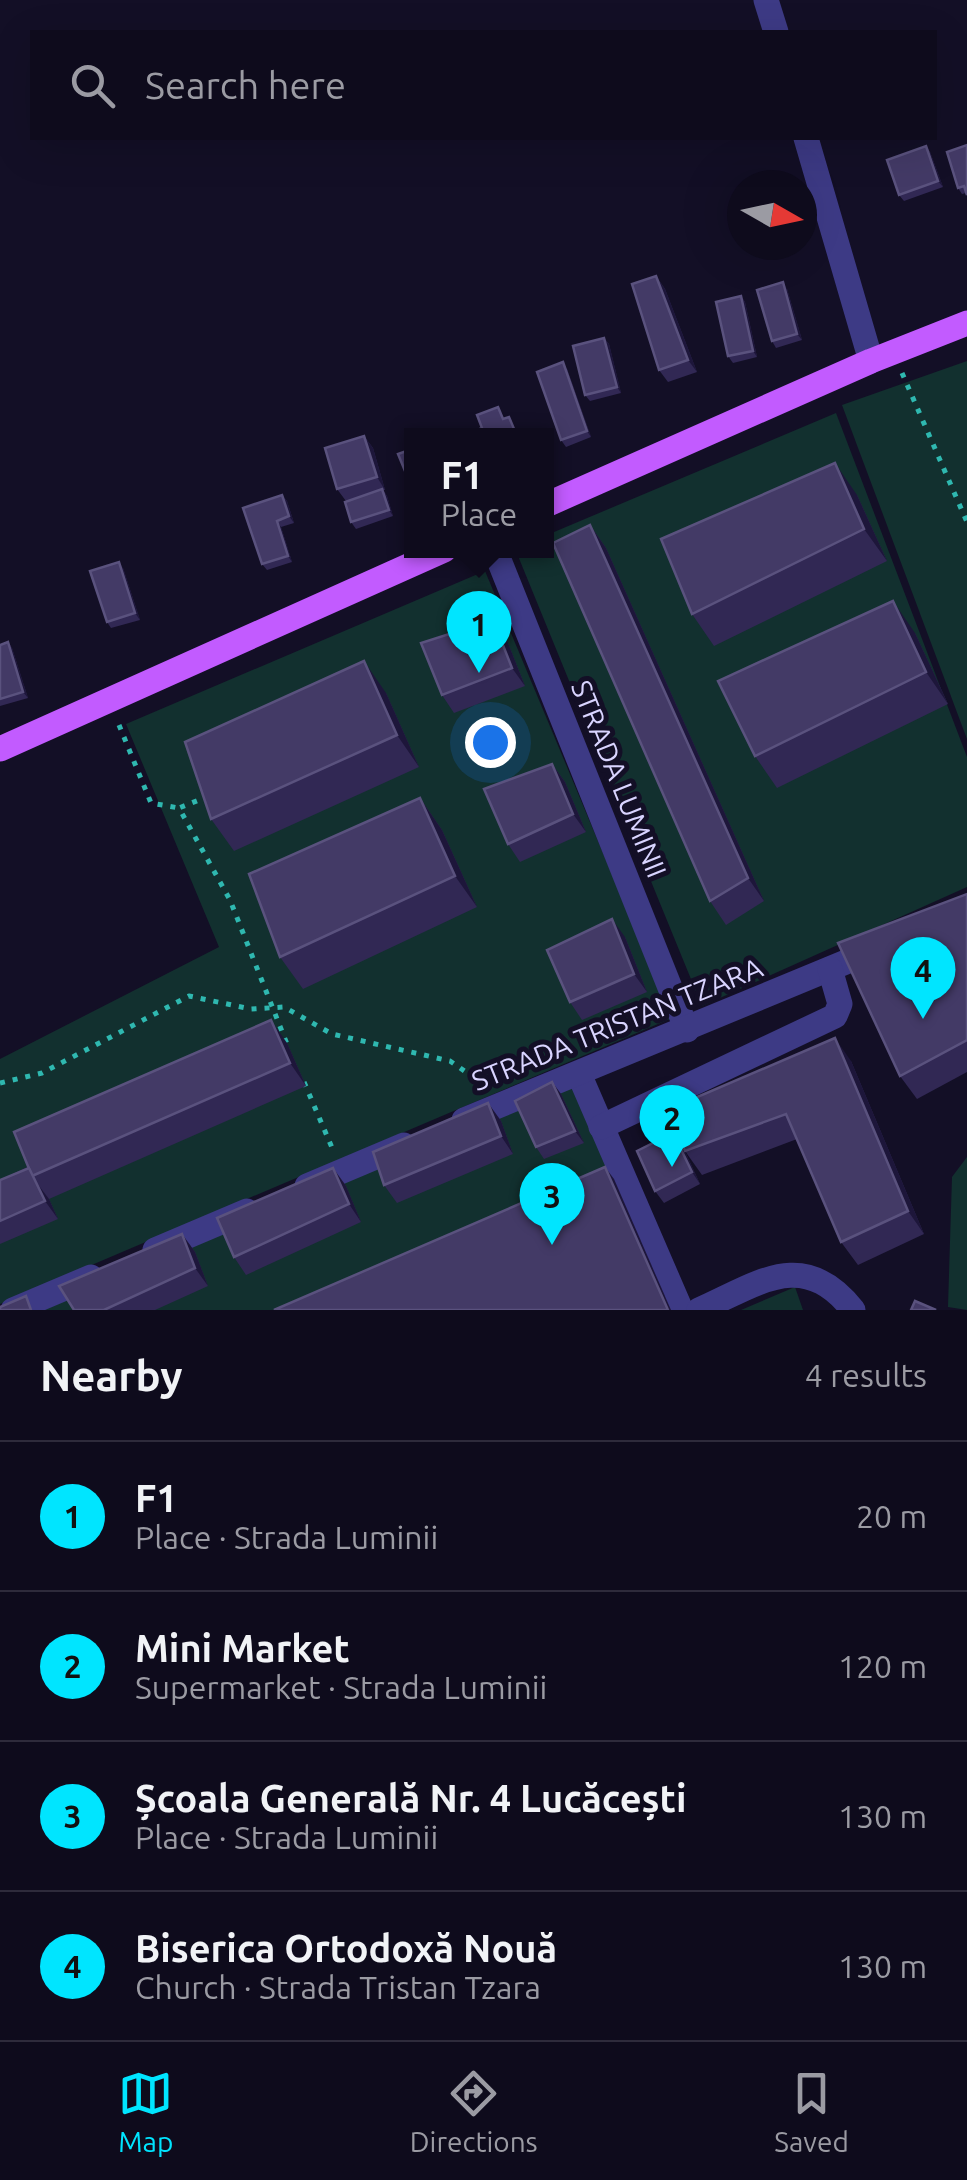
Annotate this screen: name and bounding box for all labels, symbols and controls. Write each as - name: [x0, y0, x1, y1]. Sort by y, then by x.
- search box: [30, 30, 937, 140]
- icon: search: [65, 58, 120, 113]
- text: Search here: [145, 64, 346, 106]
- north arrow: [727, 170, 817, 260]
- popup: [404, 428, 554, 558]
- text: F1: [441, 454, 484, 496]
- text: Place: [441, 496, 517, 532]
- pin: 1: [446, 590, 512, 673]
- street label: STRADA LUMINII: [566, 676, 673, 882]
- your location: [465, 717, 516, 768]
- pin: 4: [890, 936, 956, 1019]
- street label: STRADA TRISTAN TZARA: [467, 951, 767, 1096]
- pin: 2: [640, 1084, 704, 1167]
- pin: 3: [520, 1162, 584, 1245]
- text: Nearby: [40, 1352, 183, 1399]
- text: 4 results: [805, 1357, 927, 1393]
- text: F1: [135, 1477, 178, 1519]
- text: 1: [63, 1498, 82, 1534]
- text: 20 m: [856, 1498, 927, 1534]
- text: Place · Strada Luminii: [135, 1519, 438, 1555]
- text: Mini Market: [135, 1627, 350, 1669]
- text: 2: [63, 1648, 82, 1684]
- text: 120 m: [838, 1648, 927, 1684]
- text: Supermarket · Strada Luminii: [135, 1669, 547, 1705]
- text: Școala Generală Nr. 4 Lucăcești: [135, 1777, 686, 1819]
- text: 3: [63, 1798, 82, 1834]
- text: 130 m: [838, 1798, 927, 1834]
- text: Place · Strada Luminii: [135, 1819, 438, 1855]
- text: Biserica Ortodoxă Nouă: [135, 1927, 557, 1969]
- text: 4: [63, 1948, 82, 1984]
- text: 130 m: [838, 1948, 927, 1984]
- text: Church · Strada Tristan Tzara: [135, 1969, 541, 2005]
- tab: Map: [118, 2066, 173, 2157]
- tab: Directions: [410, 2066, 538, 2157]
- tab: Saved: [774, 2066, 849, 2157]

